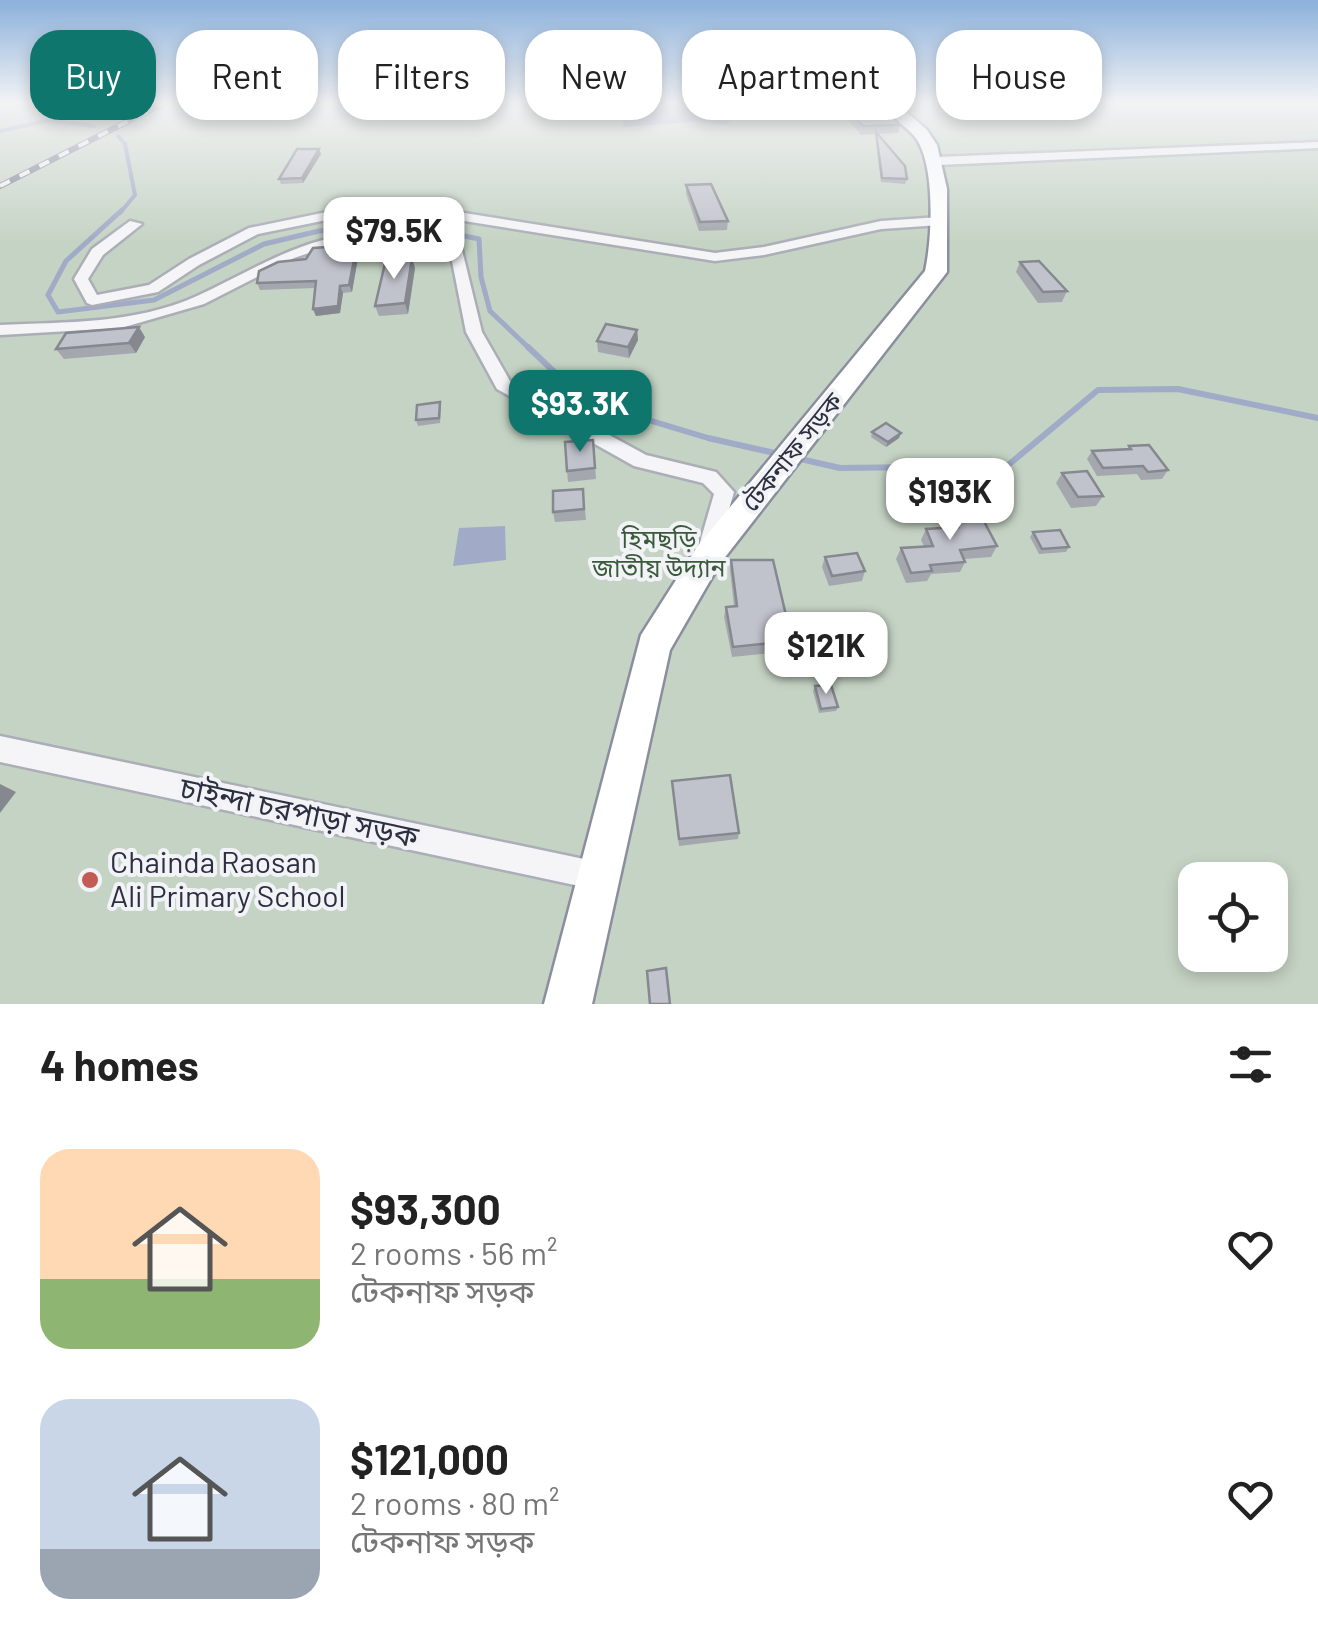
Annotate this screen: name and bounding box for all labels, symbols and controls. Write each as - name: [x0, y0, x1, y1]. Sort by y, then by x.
- chip: Buy: [30, 30, 156, 120]
- chip: Rent: [176, 30, 318, 120]
- chip: Filters: [338, 30, 505, 120]
- chip: New: [525, 30, 662, 120]
- chip: Apartment: [682, 30, 916, 120]
- chip: House: [936, 30, 1102, 120]
- pin: $79.5K: [313, 197, 475, 282]
- text: $79.5K: [345, 210, 443, 248]
- pin: $93.3K: [499, 370, 661, 455]
- text: $93.3K: [531, 383, 629, 421]
- street label: টেকনাফ সড়ক: [734, 385, 849, 517]
- pin: $193K: [880, 458, 1020, 543]
- text: $193K: [908, 471, 992, 509]
- park label: হিমছড়ি জাতীয় উদ্যান: [591, 523, 727, 582]
- pin: $121K: [756, 612, 896, 697]
- text: $121K: [787, 625, 865, 663]
- street label: চাইন্দা চরপাড়া সড়ক: [176, 768, 423, 854]
- place label: Chainda Raosan Ali Primary School: [110, 843, 346, 913]
- map controls: [1178, 862, 1288, 972]
- button: locate: [1178, 862, 1288, 972]
- marker: Chainda Raosan Ali Primary School: [79, 869, 101, 891]
- icon: filters: [1223, 1037, 1278, 1092]
- text: 4 homes: [40, 1039, 199, 1089]
- text: $93,300: [350, 1183, 501, 1233]
- icon: home: [120, 1189, 240, 1309]
- icon: heart: [1223, 1222, 1278, 1277]
- text: 2 rooms · 56 m²: [350, 1233, 558, 1271]
- text: টেকনাফ সড়ক: [350, 1271, 534, 1309]
- text: $121,000: [350, 1433, 509, 1483]
- icon: home: [120, 1439, 240, 1559]
- icon: heart: [1223, 1472, 1278, 1527]
- text: 2 rooms · 80 m²: [350, 1483, 559, 1521]
- text: টেকনাফ সড়ক: [350, 1521, 534, 1559]

